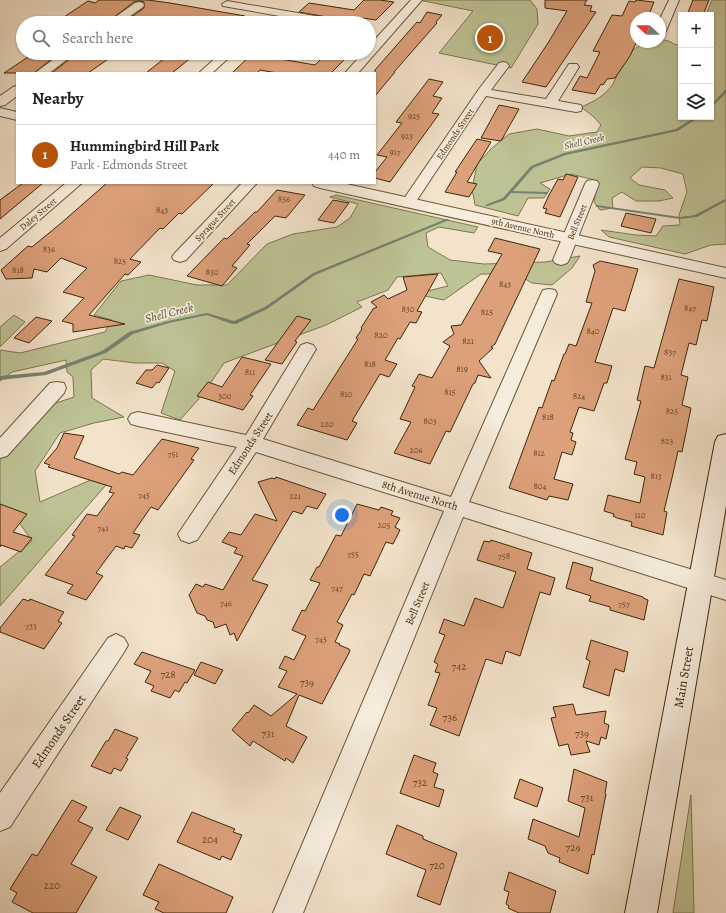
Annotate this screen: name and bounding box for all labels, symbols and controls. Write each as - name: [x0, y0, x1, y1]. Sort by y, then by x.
- north arrow: [630, 12, 666, 48]
- map controls: [678, 12, 714, 120]
- button: +: [678, 12, 714, 48]
- search box: [16, 16, 376, 60]
- pin: 1: [477, 23, 503, 53]
- icon: search: [30, 27, 52, 49]
- text: Search here: [62, 28, 133, 48]
- button: −: [678, 48, 714, 84]
- button: layers: [678, 84, 714, 120]
- text: Nearby: [32, 87, 83, 110]
- street label: Edmonds Street: [433, 106, 477, 162]
- house number: 925: [408, 110, 420, 122]
- house number: 923: [401, 130, 413, 142]
- water label: Shell Creek: [563, 130, 606, 152]
- text: Hummingbird Hill Park: [70, 136, 219, 156]
- text: 1: [43, 146, 47, 163]
- text: 440 m: [328, 146, 360, 163]
- house number: 917: [390, 146, 401, 158]
- text: Park · Edmonds Street: [70, 156, 188, 173]
- house number: 856: [278, 193, 290, 205]
- street label: Daley Street: [17, 195, 59, 233]
- street label: Sprague Street: [192, 196, 238, 244]
- street label: Bell Street: [564, 202, 590, 242]
- house number: 843: [156, 204, 168, 216]
- street label: 9th Avenue North: [490, 215, 556, 241]
- house number: 836: [43, 243, 55, 255]
- house number: 825: [114, 255, 126, 267]
- house number: 818: [12, 264, 24, 276]
- house number: 830: [206, 266, 219, 278]
- house number: 843: [499, 278, 511, 290]
- water label: Shell Creek: [143, 299, 195, 327]
- house number: 847: [684, 302, 696, 314]
- house number: 830: [402, 303, 415, 315]
- house number: 825: [481, 306, 493, 318]
- house number: 840: [586, 325, 600, 337]
- house number: 820: [374, 329, 388, 341]
- house number: 821: [462, 335, 474, 347]
- house number: 837: [664, 346, 676, 358]
- house number: 818: [364, 358, 376, 370]
- house number: 819: [456, 363, 468, 375]
- house number: 811: [245, 366, 255, 378]
- house number: 831: [660, 371, 672, 383]
- house number: 815: [444, 386, 456, 398]
- house number: 810: [340, 388, 352, 400]
- house number: 300: [218, 390, 232, 402]
- house number: 824: [573, 390, 585, 402]
- house number: 825: [666, 405, 678, 417]
- street label: Edmonds Street: [224, 409, 277, 478]
- house number: 818: [542, 411, 554, 423]
- house number: 803: [424, 415, 437, 427]
- house number: 220: [320, 418, 334, 430]
- house number: 823: [661, 435, 673, 447]
- house number: 206: [409, 444, 423, 456]
- house number: 812: [533, 447, 546, 459]
- house number: 751: [168, 448, 178, 460]
- house number: 813: [650, 470, 662, 482]
- street label: 8th Avenue North: [380, 477, 460, 514]
- house number: 804: [533, 480, 547, 492]
- house number: 745: [138, 489, 150, 501]
- house number: 221: [289, 490, 301, 502]
- your location: [332, 505, 352, 525]
- house number: 110: [635, 509, 646, 521]
- house number: 205: [378, 519, 391, 531]
- house number: 741: [98, 522, 108, 534]
- house number: 755: [347, 548, 359, 560]
- house number: 758: [498, 550, 510, 562]
- street label: Bell Street: [402, 579, 433, 627]
- house number: 747: [331, 582, 343, 594]
- house number: 746: [220, 597, 232, 609]
- house number: 757: [618, 598, 630, 610]
- house number: 733: [25, 620, 37, 632]
- house number: 745: [315, 633, 327, 645]
- street label: Main Street: [670, 644, 697, 709]
- house number: 742: [452, 659, 466, 674]
- house number: 728: [160, 667, 176, 682]
- house number: 739: [300, 675, 314, 690]
- street label: Edmonds Street: [27, 691, 90, 771]
- house number: 736: [443, 710, 457, 725]
- house number: 731: [262, 726, 275, 741]
- house number: 739: [575, 726, 589, 741]
- house number: 732: [413, 775, 427, 790]
- house number: 731: [581, 790, 594, 805]
- house number: 204: [202, 832, 218, 847]
- house number: 729: [566, 840, 580, 855]
- house number: 720: [429, 858, 445, 873]
- house number: 220: [44, 878, 60, 893]

